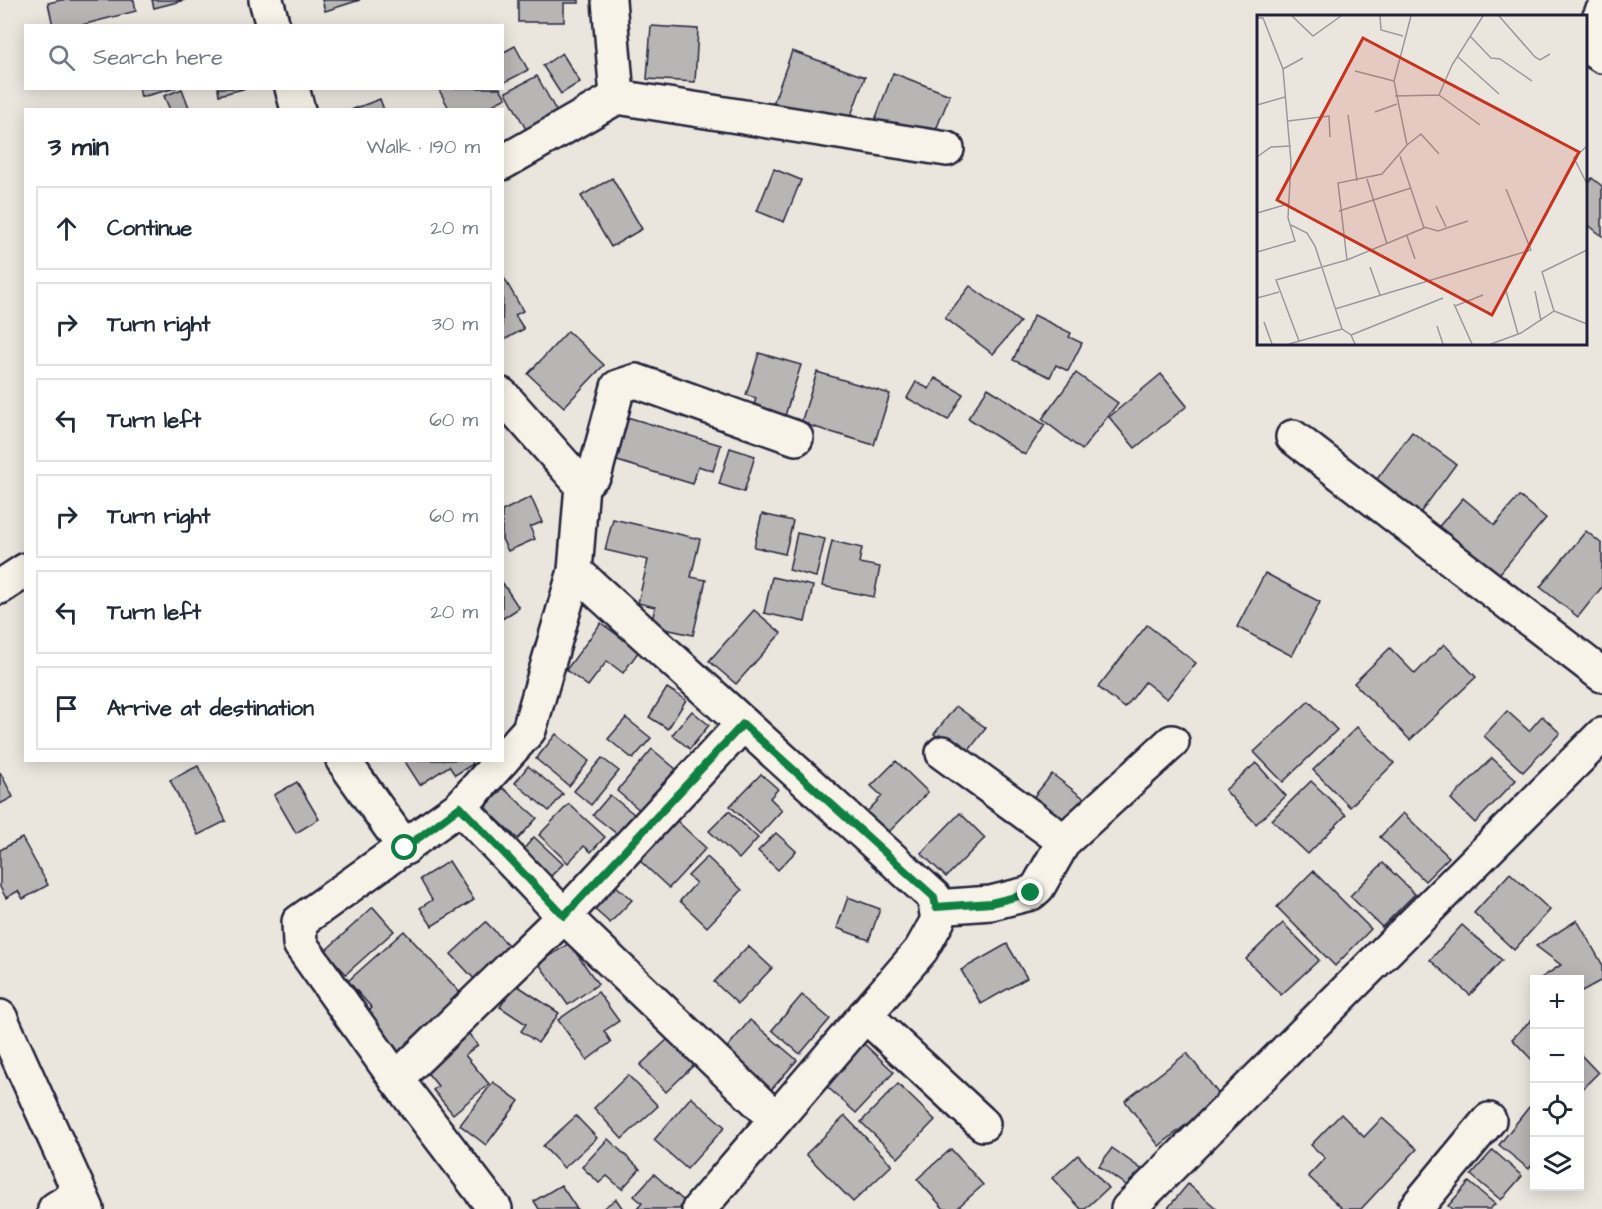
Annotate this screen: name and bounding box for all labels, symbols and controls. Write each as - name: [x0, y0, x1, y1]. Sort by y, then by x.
- inset map: [1257, 15, 1587, 345]
- search box: [24, 24, 504, 90]
- icon: search: [45, 41, 78, 74]
- text: Search here: [93, 42, 223, 73]
- text: 3 min: [48, 129, 109, 165]
- text: Walk · 190 m: [367, 133, 480, 161]
- icon: ahead: [50, 212, 83, 245]
- text: Continue: [107, 213, 192, 244]
- text: 20 m: [430, 214, 478, 242]
- icon: right: [50, 308, 83, 341]
- text: Turn right: [107, 309, 210, 340]
- text: 30 m: [432, 310, 478, 338]
- icon: left: [50, 404, 83, 437]
- text: Turn left: [107, 405, 201, 436]
- text: 60 m: [429, 406, 478, 434]
- icon: right: [50, 500, 83, 533]
- text: Turn right: [107, 501, 210, 532]
- text: 60 m: [429, 502, 478, 530]
- icon: left: [50, 596, 83, 629]
- text: Turn left: [107, 597, 201, 628]
- text: 20 m: [430, 598, 478, 626]
- icon: arrive: [50, 692, 83, 725]
- text: Arrive at destination: [107, 693, 314, 724]
- route start: [391, 834, 417, 860]
- route end: [1017, 879, 1043, 905]
- map controls: [1530, 975, 1584, 1191]
- button: +: [1530, 975, 1584, 1029]
- button: −: [1530, 1029, 1584, 1083]
- button: locate: [1530, 1083, 1584, 1137]
- button: layers: [1530, 1137, 1584, 1191]

